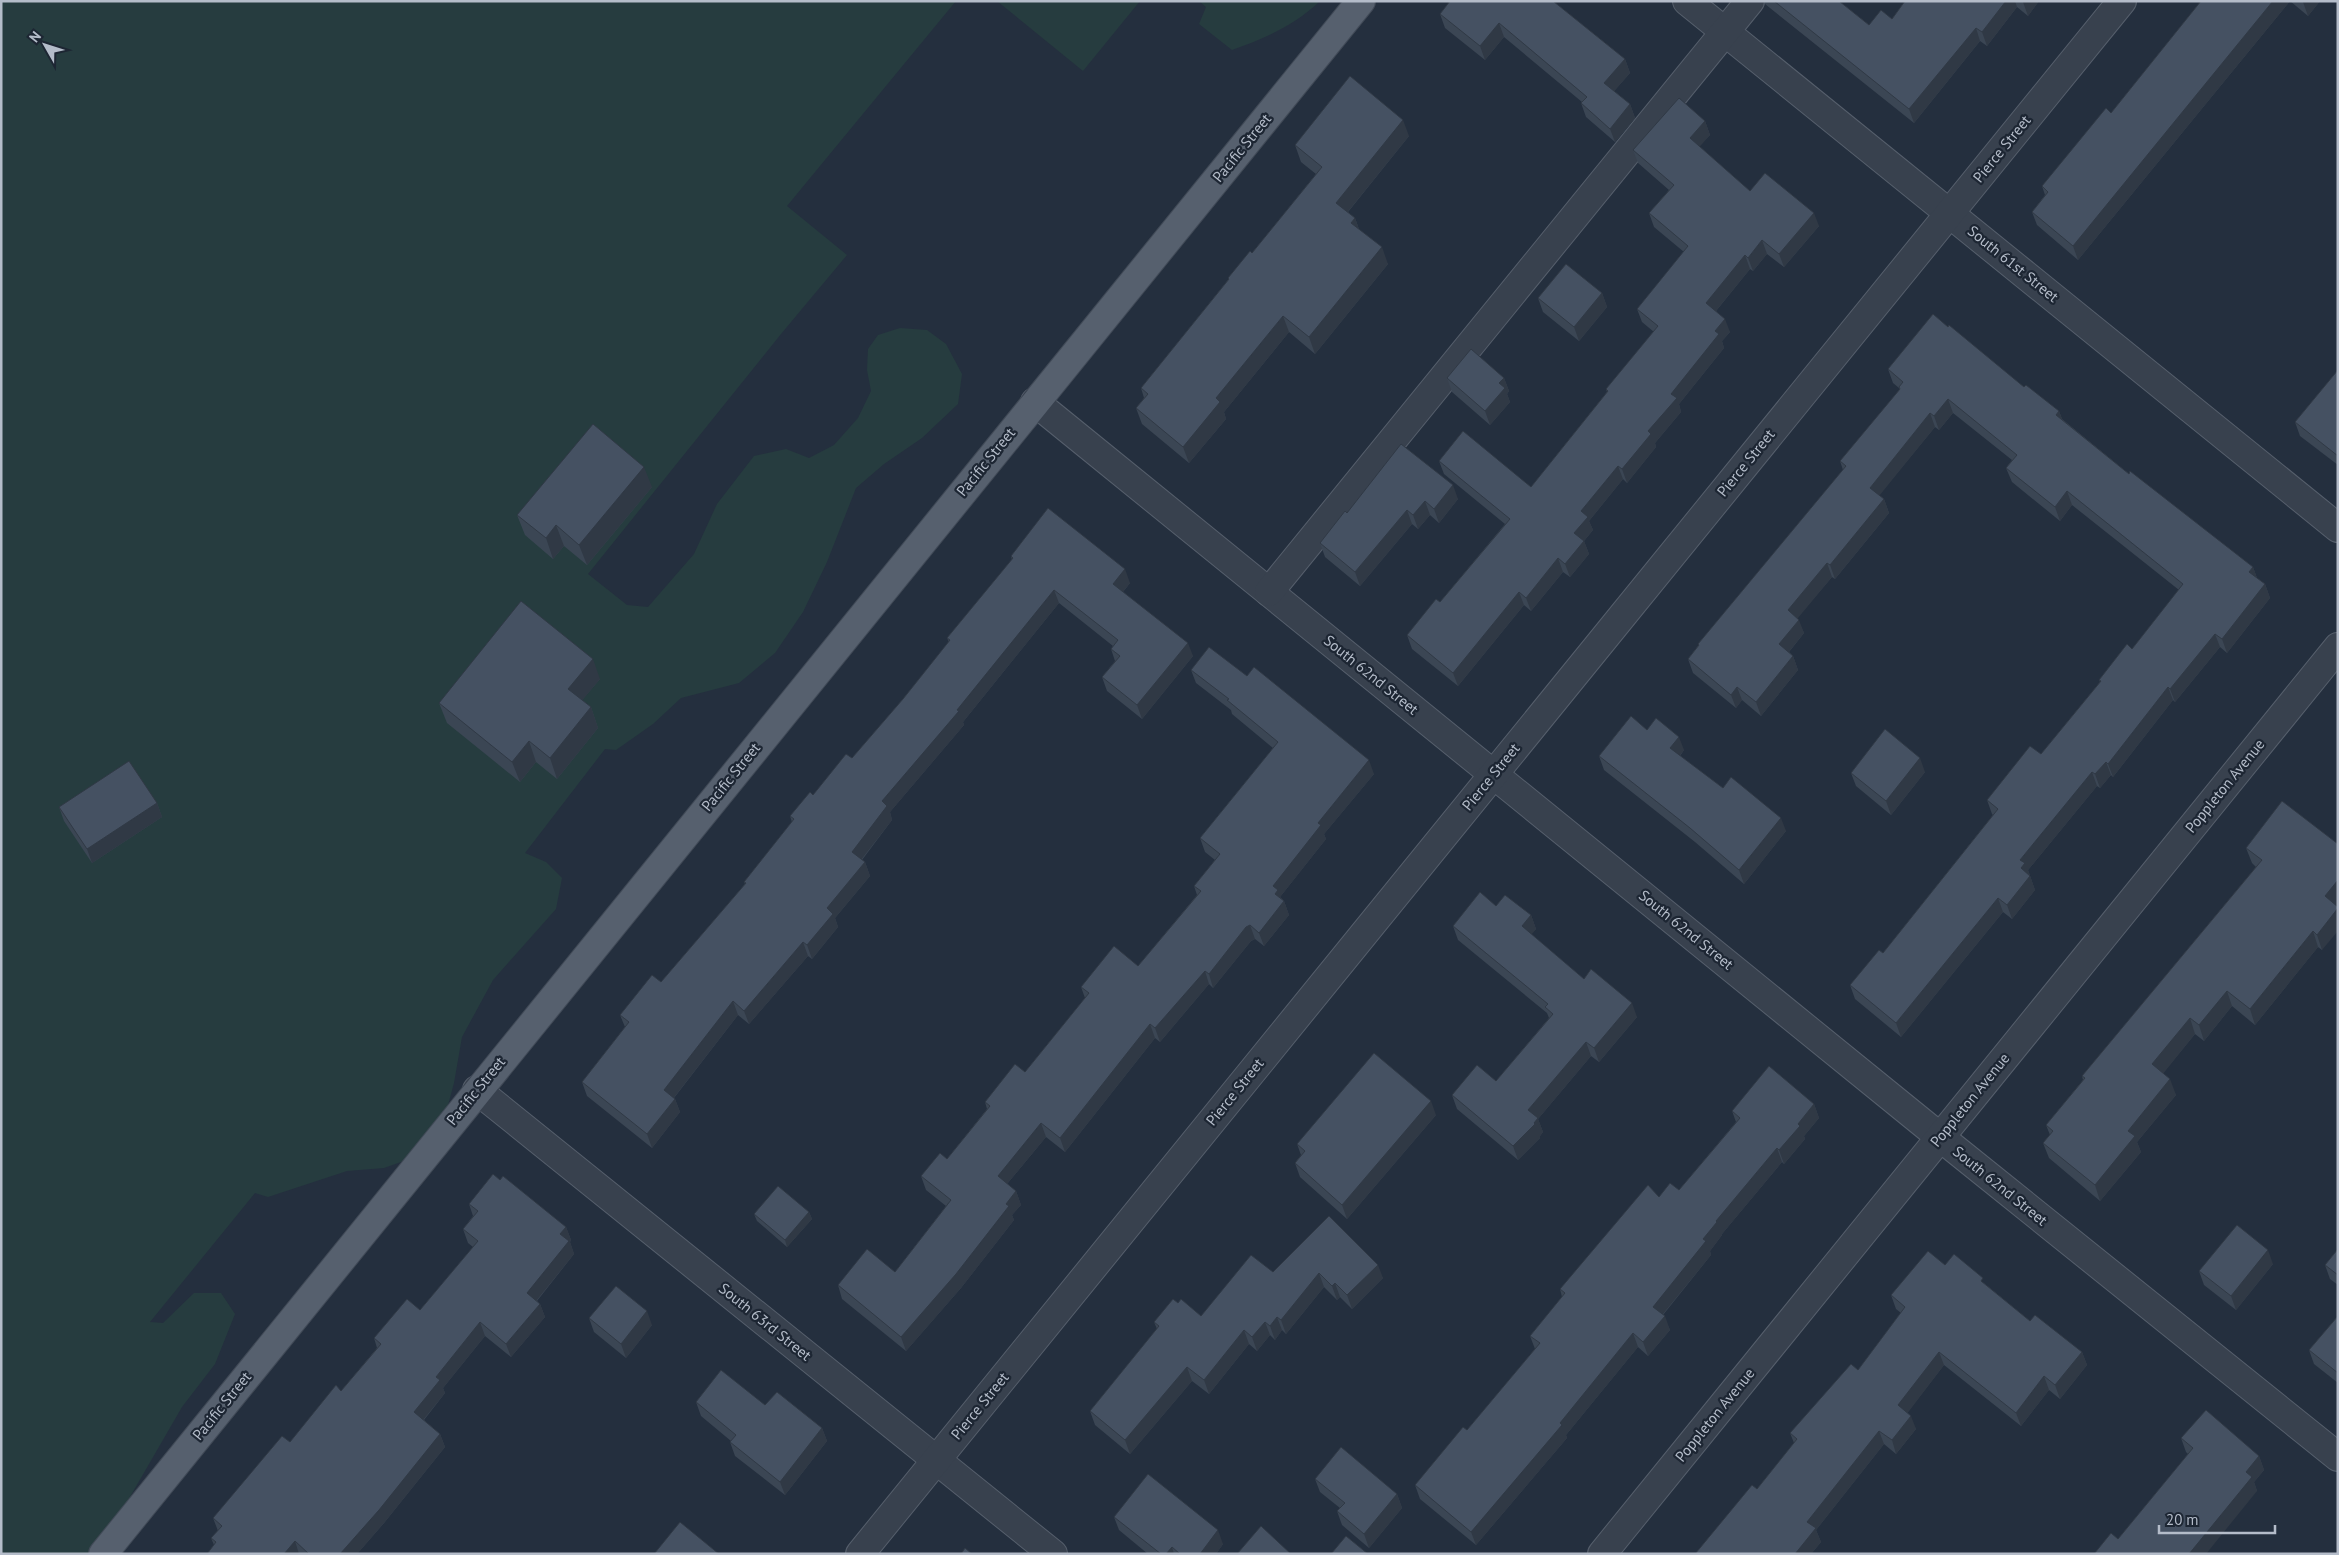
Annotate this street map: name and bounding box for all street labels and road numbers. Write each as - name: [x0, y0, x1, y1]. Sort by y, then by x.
- street label: Pacific Street: [1208, 109, 1275, 186]
- street label: Pierce Street: [1969, 111, 2035, 186]
- street label: South 61st Street: [1964, 221, 2063, 306]
- street label: Pacific Street: [952, 423, 1019, 500]
- street label: Pierce Street: [1713, 425, 1779, 500]
- street label: South 62nd Street: [1320, 631, 1422, 719]
- street label: Poppleton Avenue: [2181, 735, 2268, 837]
- street label: Pacific Street: [697, 738, 764, 815]
- street label: Pierce Street: [1458, 739, 1524, 814]
- street label: South 62nd Street: [1635, 886, 1737, 974]
- street label: Poppleton Avenue: [1926, 1049, 2013, 1151]
- street label: Pacific Street: [442, 1052, 509, 1129]
- street label: Pierce Street: [1202, 1054, 1268, 1129]
- street label: South 62nd Street: [1949, 1142, 2051, 1230]
- street label: South 63rd Street: [715, 1279, 815, 1365]
- street label: Poppleton Avenue: [1671, 1364, 1758, 1466]
- street label: Pacific Street: [188, 1367, 255, 1444]
- street label: Pierce Street: [947, 1368, 1013, 1443]

